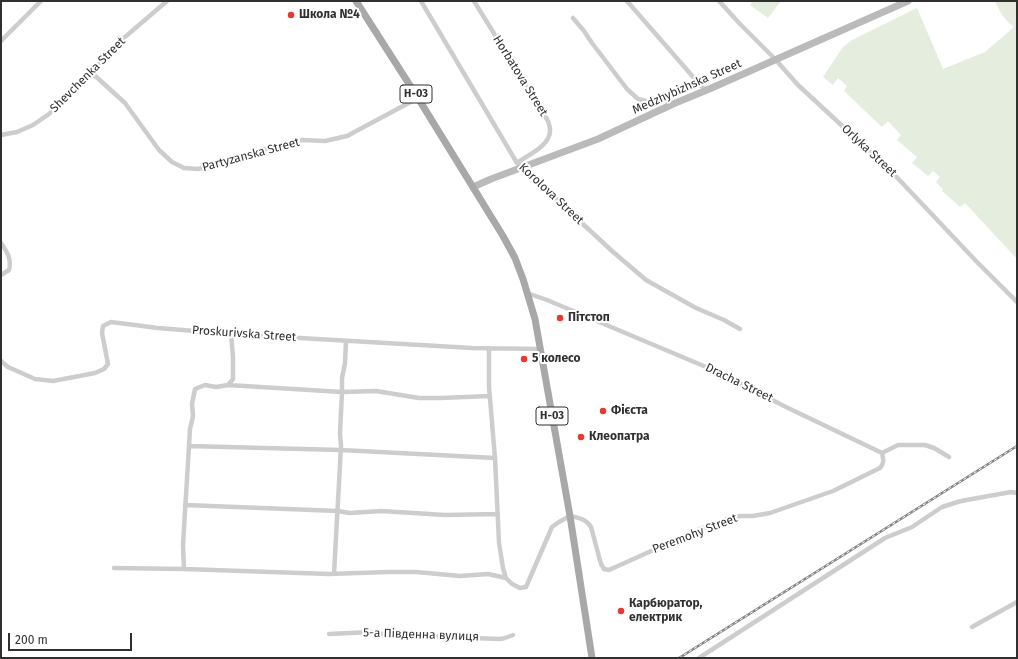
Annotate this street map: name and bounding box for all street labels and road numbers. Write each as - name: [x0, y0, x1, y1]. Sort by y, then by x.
- street label: Horbatova Street: [489, 33, 551, 119]
- street label: Shevchenka Street: [47, 34, 129, 116]
- street label: Medzhybizhska Street: [630, 56, 744, 118]
- road number: Н-03: [400, 85, 432, 103]
- street label: Orlyka Street: [838, 122, 900, 180]
- street label: Partyzanska Street: [201, 135, 301, 175]
- street label: Korolova Street: [516, 160, 586, 228]
- street label: Proskurivska Street: [191, 323, 297, 345]
- street label: Dracha Street: [703, 360, 775, 406]
- road number: Н-03: [536, 407, 568, 425]
- street label: Peremohy Street: [650, 511, 740, 557]
- street label: 5-а Південна вулиця: [363, 626, 479, 644]

